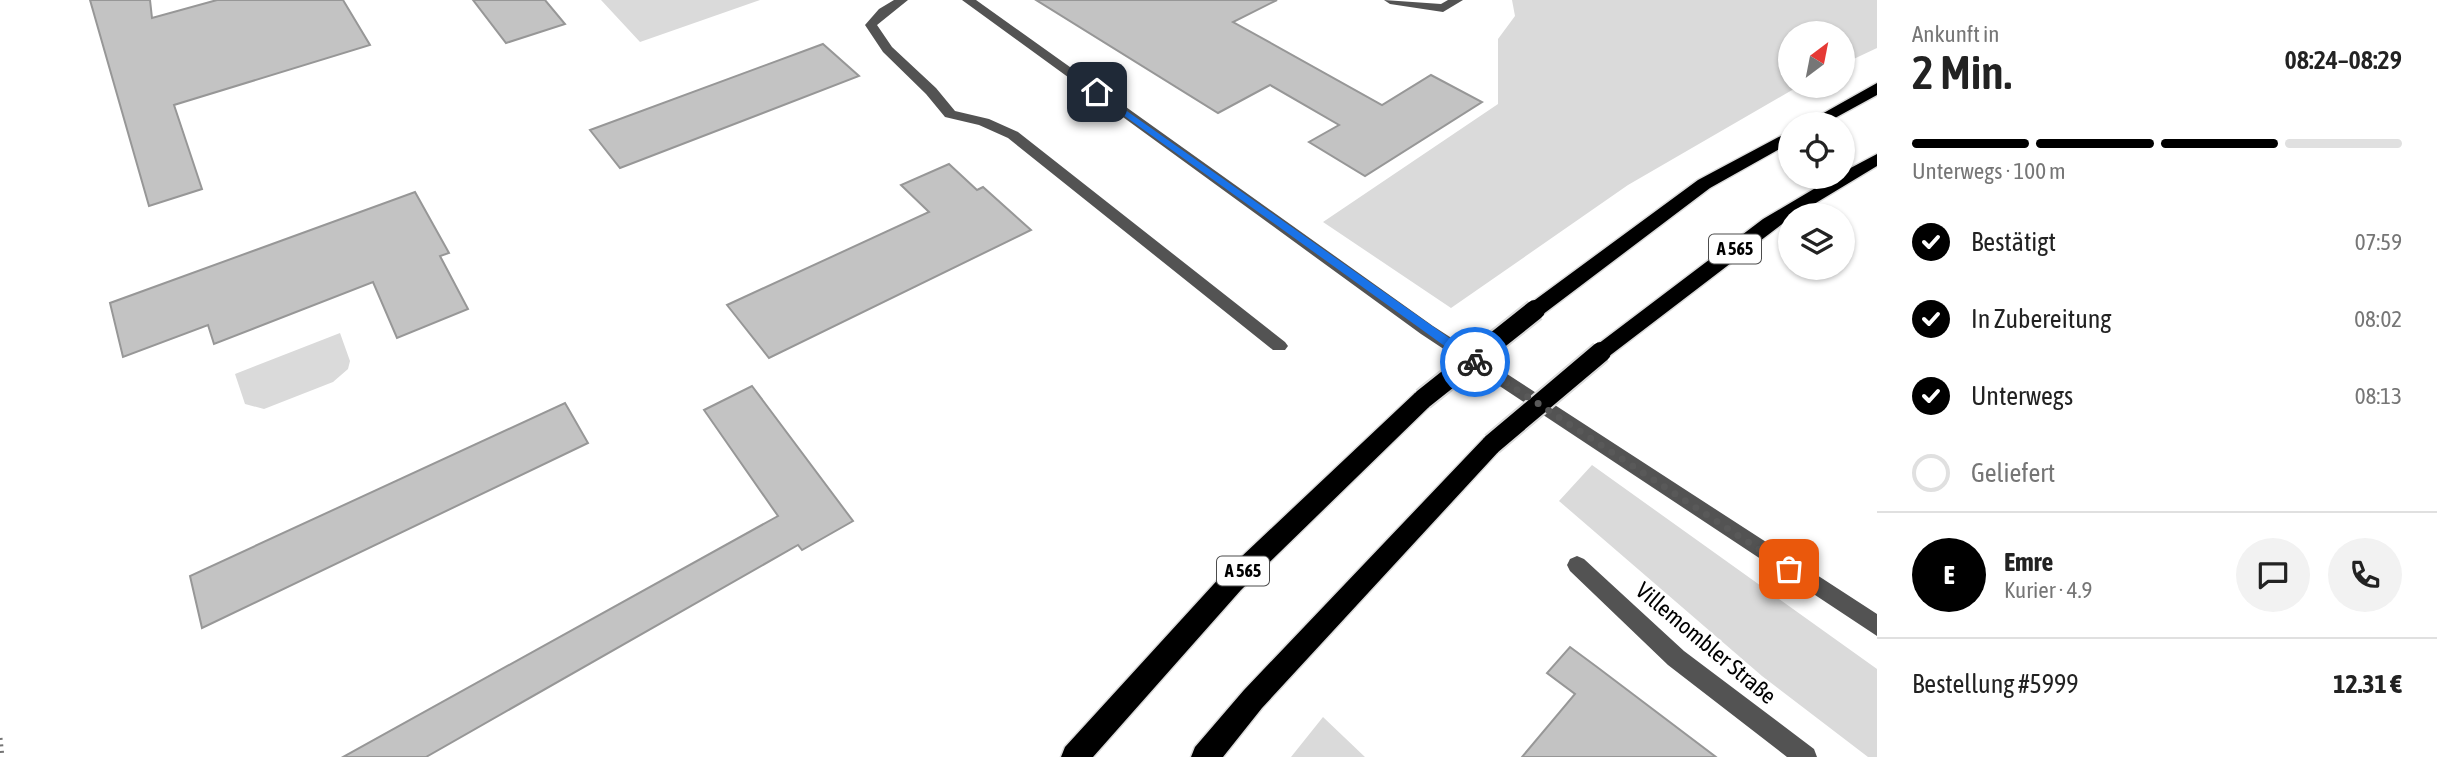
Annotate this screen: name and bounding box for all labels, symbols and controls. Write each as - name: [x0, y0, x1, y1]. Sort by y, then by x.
- north arrow: [1778, 21, 1855, 98]
- map controls: [1778, 21, 1855, 280]
- text: Ankunft in: [1912, 21, 1999, 47]
- text: 08:24–08:29: [2285, 45, 2402, 75]
- text: 2 Min.: [1912, 46, 2012, 99]
- pin: [1067, 62, 1127, 122]
- icon: home: [1078, 73, 1116, 111]
- button: locate: [1778, 112, 1855, 189]
- text: Unterwegs · 100 m: [1912, 158, 2066, 184]
- button: layers: [1778, 203, 1855, 280]
- icon: check: [1912, 223, 1950, 261]
- text: Bestätigt: [1971, 227, 2056, 257]
- text: 07:59: [2355, 229, 2402, 255]
- road number: A 565: [1709, 234, 1761, 264]
- icon: check: [1912, 300, 1950, 338]
- text: In Zubereitung: [1971, 304, 2111, 334]
- text: 08:02: [2354, 306, 2402, 332]
- courier: [1440, 327, 1510, 397]
- icon: bike: [1456, 343, 1494, 381]
- icon: check: [1912, 377, 1950, 415]
- text: Unterwegs: [1971, 381, 2073, 411]
- text: 08:13: [2355, 383, 2402, 409]
- text: Geliefert: [1971, 458, 2055, 488]
- button: chat: [2236, 538, 2310, 612]
- button: phone: [2328, 538, 2402, 612]
- pin: [1759, 539, 1819, 599]
- text: Emre: [2004, 547, 2053, 577]
- icon: bag: [1770, 550, 1808, 588]
- road number: A 565: [1217, 556, 1269, 586]
- text: E: [1943, 560, 1955, 590]
- street label: Villemombler Straße: [1631, 577, 1781, 709]
- text: Kurier · 4.9: [2004, 577, 2092, 603]
- text: Bestellung #5999: [1912, 669, 2078, 699]
- text: 12.31 €: [2333, 669, 2402, 699]

